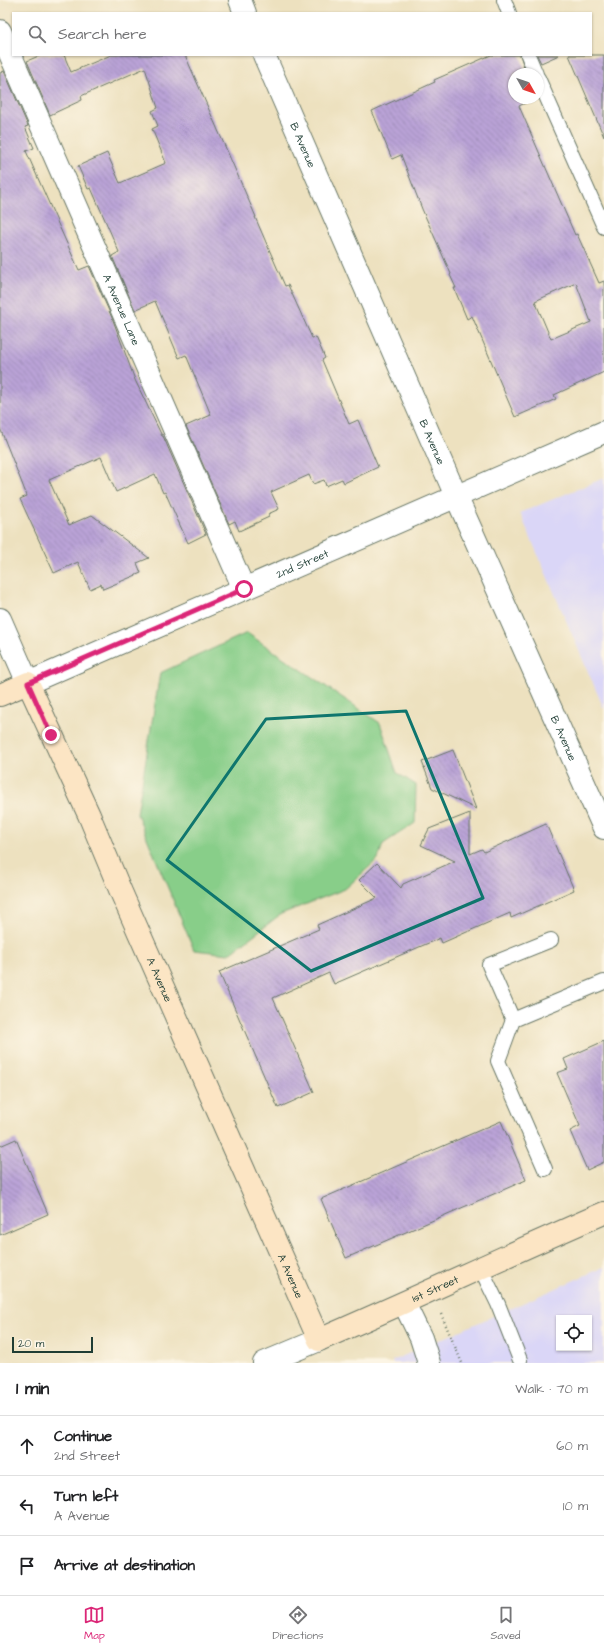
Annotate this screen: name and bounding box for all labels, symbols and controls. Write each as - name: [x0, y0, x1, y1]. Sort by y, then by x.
- search box: [12, 12, 592, 56]
- icon: search: [26, 23, 48, 45]
- text: Search here: [58, 24, 147, 45]
- north arrow: [508, 68, 544, 104]
- street label: B Avenue: [286, 120, 319, 170]
- street label: A Avenue Lane: [99, 272, 144, 348]
- street label: B Avenue: [416, 417, 448, 467]
- street label: 2nd Street: [274, 546, 332, 582]
- route start: [235, 580, 253, 598]
- street label: B Avenue: [547, 713, 580, 763]
- route end: [42, 726, 60, 744]
- street label: A Avenue: [143, 955, 176, 1004]
- street label: A Avenue: [274, 1251, 307, 1301]
- street label: 1st Street: [409, 1272, 461, 1306]
- map controls: [556, 1315, 592, 1351]
- button: locate: [556, 1315, 592, 1351]
- scale bar: [12, 1335, 93, 1354]
- text: 20 m: [18, 1336, 44, 1351]
- text: 1 min: [16, 1377, 49, 1401]
- text: Walk · 70 m: [515, 1380, 588, 1398]
- text: Continue: [54, 1426, 112, 1447]
- icon: ahead: [16, 1435, 38, 1457]
- text: 60 m: [556, 1437, 588, 1455]
- text: 2nd Street: [54, 1447, 120, 1465]
- text: Turn left: [54, 1486, 118, 1507]
- icon: left: [16, 1495, 38, 1517]
- text: 10 m: [563, 1497, 588, 1515]
- text: A Avenue: [54, 1507, 110, 1525]
- icon: arrive: [16, 1555, 38, 1577]
- text: Arrive at destination: [54, 1555, 195, 1576]
- tab: Map: [83, 1604, 105, 1643]
- tab: Directions: [272, 1604, 324, 1643]
- tab: Saved: [491, 1604, 521, 1643]

